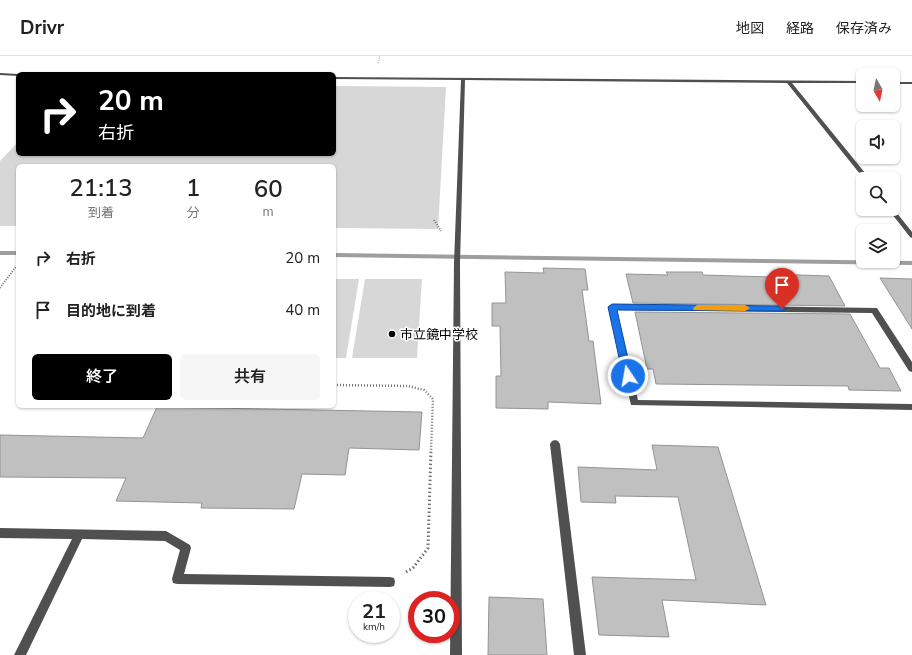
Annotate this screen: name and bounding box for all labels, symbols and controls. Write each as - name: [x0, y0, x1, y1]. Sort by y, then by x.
- text: Drivr: [20, 15, 64, 41]
- text: 地図: [736, 19, 764, 38]
- text: 経路: [786, 19, 814, 38]
- text: 保存済み: [836, 19, 892, 38]
- north arrow: [856, 68, 900, 112]
- map controls: [856, 68, 900, 268]
- text: 20 m: [98, 82, 164, 120]
- icon: right: [32, 88, 84, 140]
- button: sound: [856, 120, 900, 164]
- text: 右折: [98, 121, 134, 145]
- text: 21:13: [69, 172, 133, 204]
- text: 1: [186, 172, 200, 204]
- button: search: [856, 172, 900, 216]
- text: 60: [254, 173, 283, 205]
- text: m: [263, 203, 274, 221]
- text: 到着: [88, 204, 114, 222]
- text: 分: [187, 204, 200, 222]
- button: layers: [856, 224, 900, 268]
- icon: right: [32, 247, 54, 269]
- text: 20 m: [285, 248, 320, 268]
- text: 右折: [66, 249, 96, 269]
- pin: [765, 268, 799, 309]
- icon: arrive: [771, 274, 793, 296]
- icon: arrive: [32, 299, 54, 321]
- text: 40 m: [285, 300, 320, 320]
- text: 目的地に到着: [66, 301, 156, 321]
- place label: 市立鏡中学校: [400, 326, 478, 344]
- marker: 市立鏡中学校: [387, 329, 397, 339]
- button: 終了: [32, 354, 172, 400]
- button: 共有: [180, 354, 320, 400]
- position arrow: [607, 355, 649, 397]
- speed limit sign: 30: [408, 591, 460, 643]
- text: 21: [362, 598, 386, 625]
- text: km/h: [363, 620, 385, 634]

